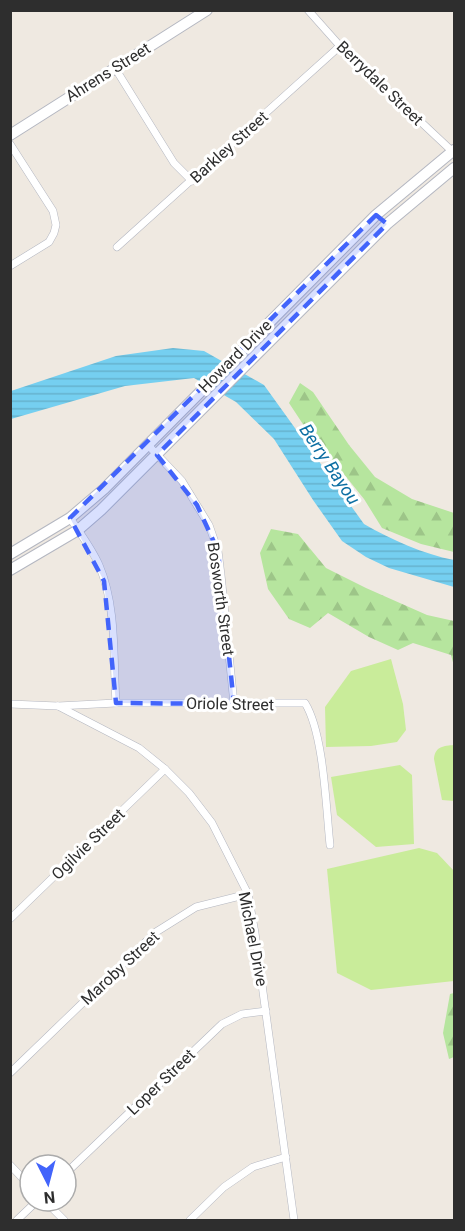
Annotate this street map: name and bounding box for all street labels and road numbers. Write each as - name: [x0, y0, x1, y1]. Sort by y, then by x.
- street label: Berrydale Street: [333, 37, 427, 129]
- street label: Ahrens Street: [62, 38, 154, 106]
- street label: Barkley Street: [186, 107, 272, 187]
- street label: Howard Drive: [195, 316, 275, 396]
- street label: Bosworth Street: [204, 541, 238, 657]
- street label: Oriole Street: [186, 694, 274, 714]
- street label: Ogilvie Street: [48, 804, 128, 884]
- street label: Michael Drive: [235, 890, 271, 988]
- street label: Maroby Street: [77, 927, 163, 1009]
- street label: Loper Street: [123, 1045, 199, 1119]

